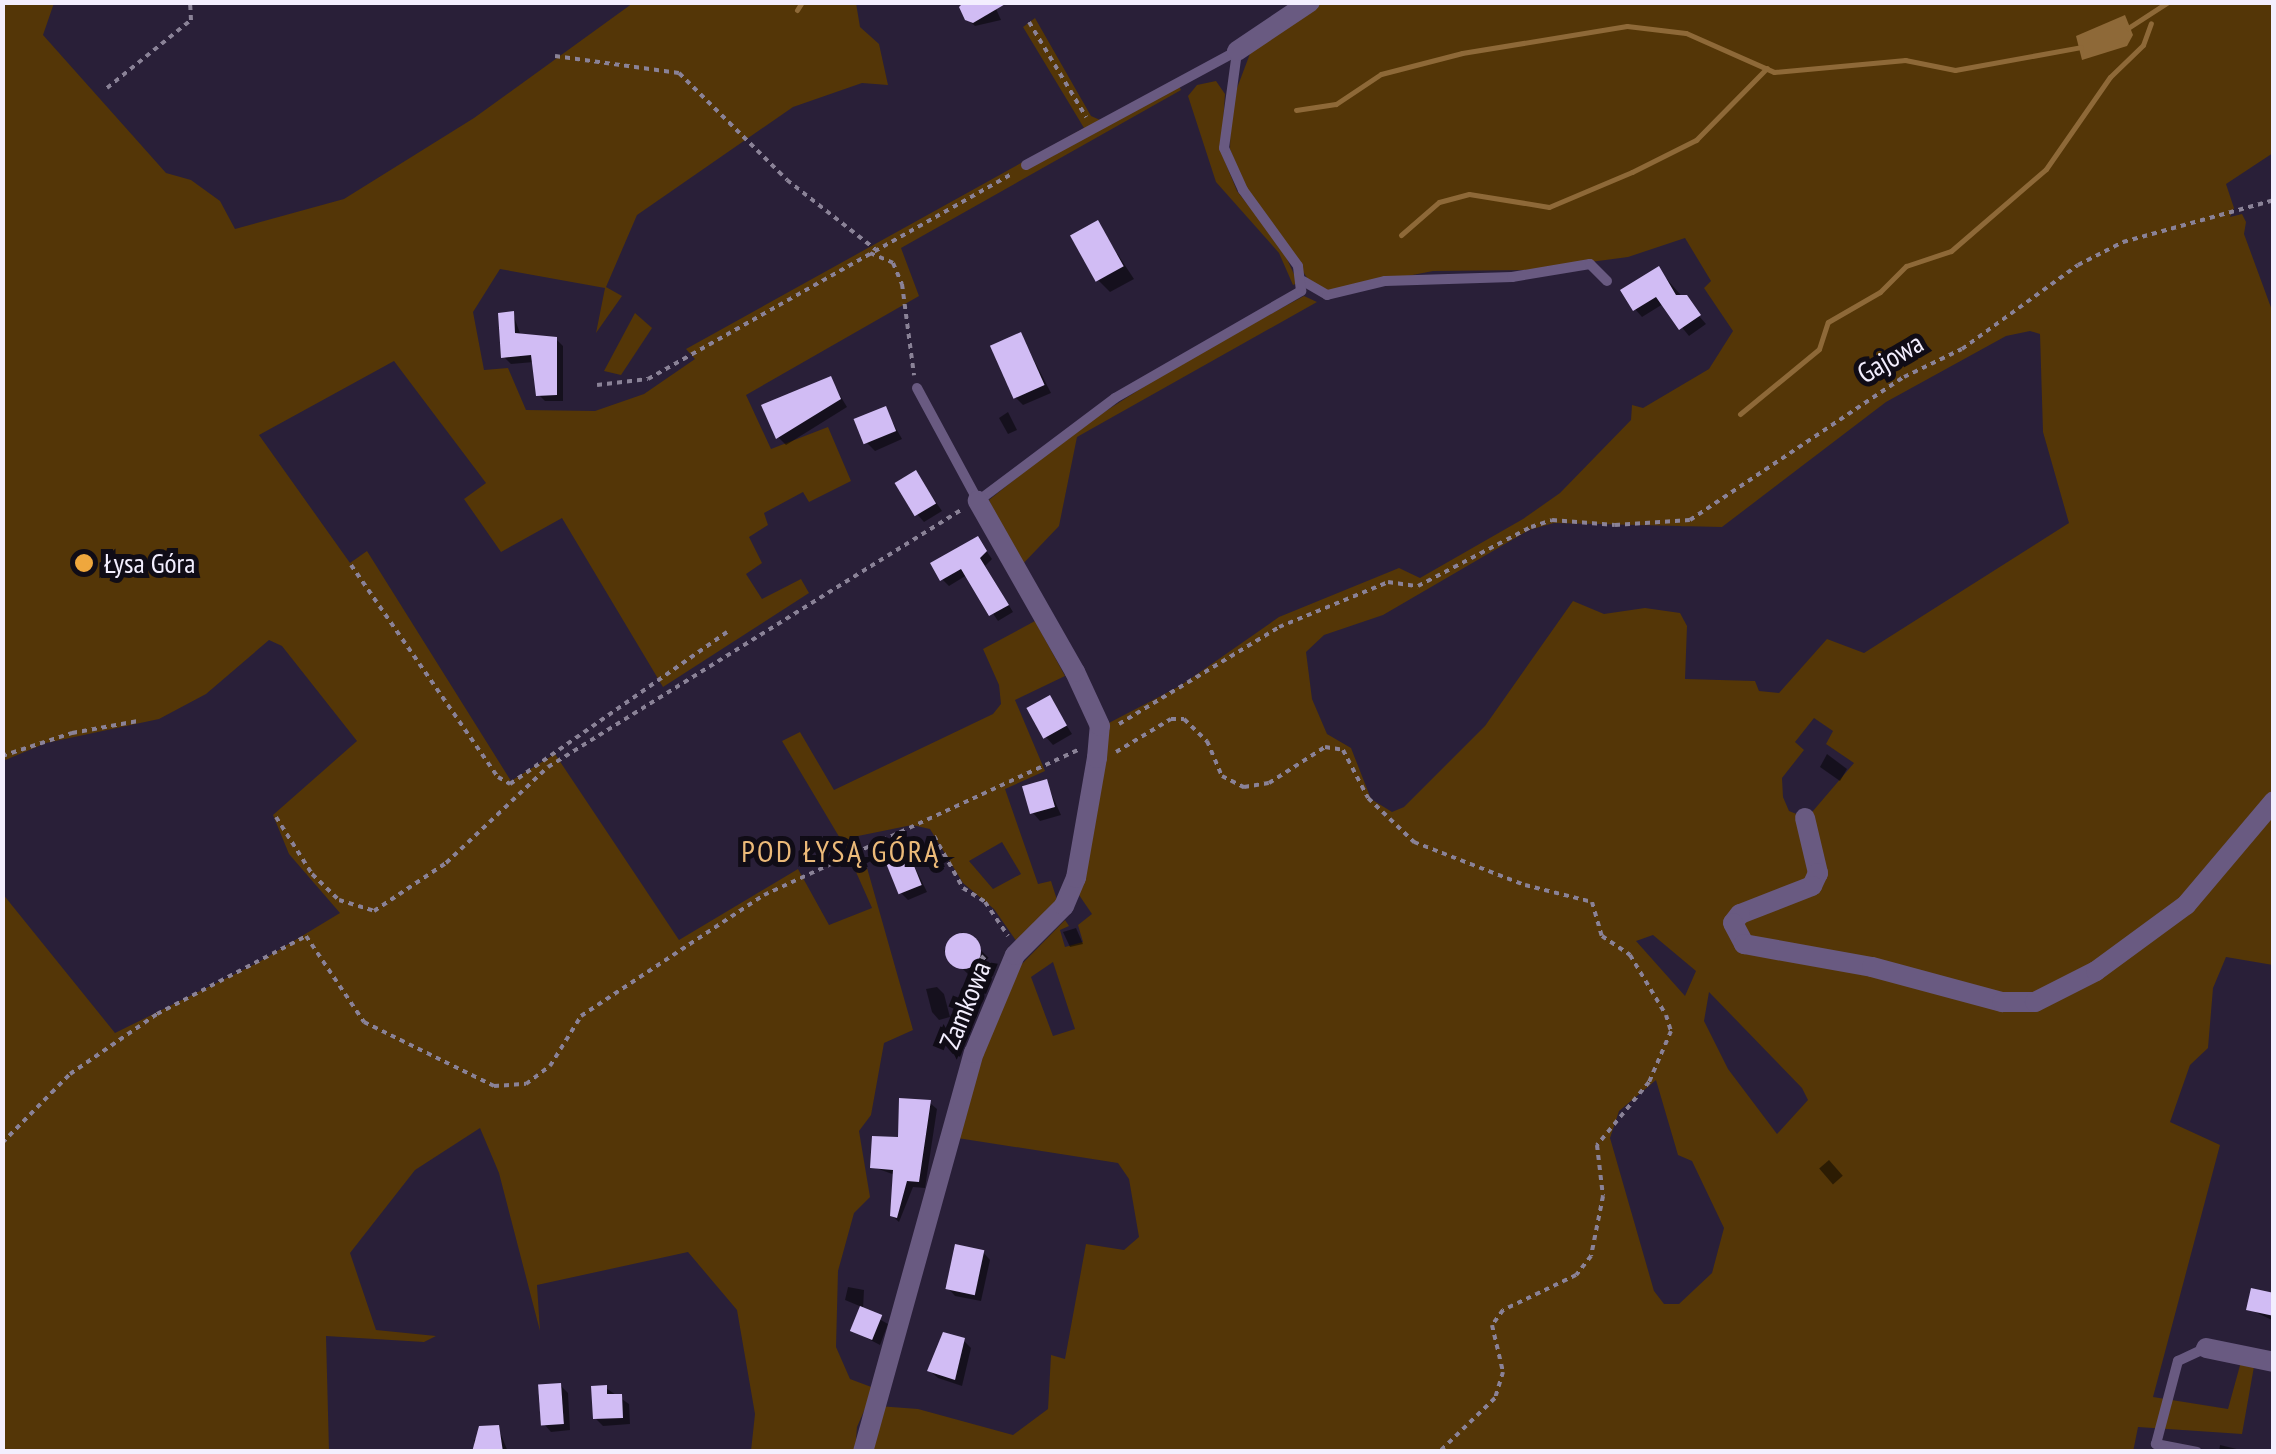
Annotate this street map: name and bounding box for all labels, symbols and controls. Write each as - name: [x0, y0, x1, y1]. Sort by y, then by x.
- street label: Gajowa: [1851, 326, 1929, 390]
- place label: Łysa Góra: [104, 546, 195, 580]
- marker: Łysa Góra: [73, 552, 95, 574]
- district label: POD ŁYSĄ GÓRĄ: [741, 833, 941, 869]
- street label: Zamkowa: [932, 956, 998, 1054]

